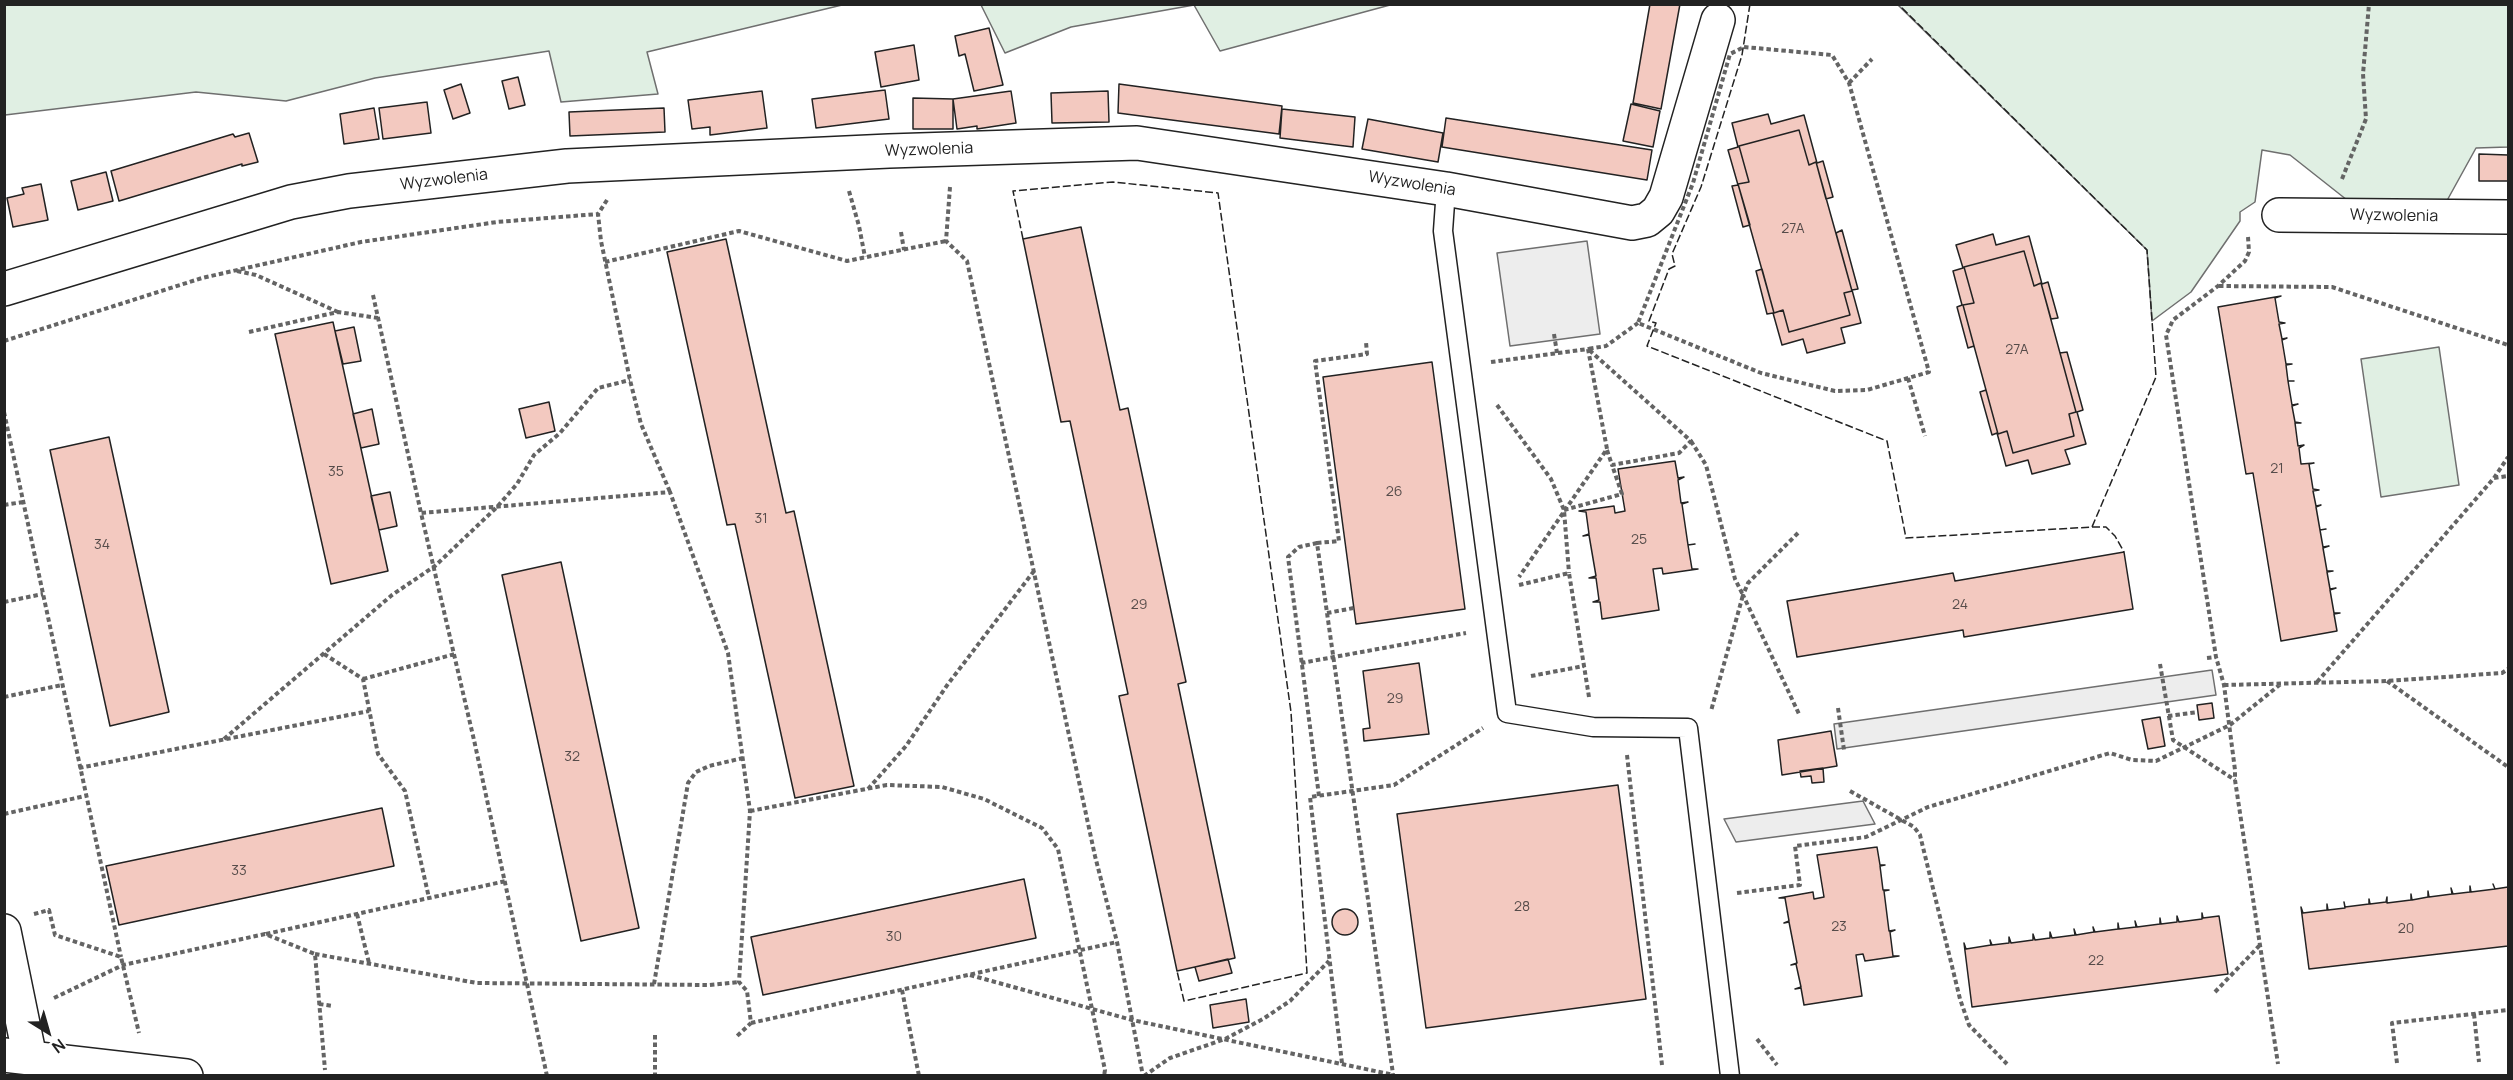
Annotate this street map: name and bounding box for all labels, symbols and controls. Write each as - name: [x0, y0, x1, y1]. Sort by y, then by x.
- street label: Wyzwolenia: [885, 139, 973, 161]
- street label: Wyzwolenia: [399, 165, 489, 195]
- street label: Wyzwolenia: [1367, 168, 1457, 200]
- street label: Wyzwolenia: [2350, 206, 2438, 226]
- house number: 27A: [1781, 221, 1805, 237]
- house number: 27A: [2005, 342, 2029, 358]
- house number: 21: [2270, 461, 2284, 477]
- house number: 35: [328, 464, 344, 480]
- house number: 26: [1386, 484, 1402, 500]
- house number: 31: [754, 511, 768, 527]
- house number: 25: [1631, 532, 1647, 548]
- house number: 34: [94, 537, 110, 553]
- house number: 29: [1131, 597, 1147, 613]
- house number: 24: [1952, 597, 1968, 613]
- house number: 29: [1387, 691, 1403, 707]
- house number: 32: [564, 749, 580, 765]
- house number: 33: [231, 863, 247, 879]
- house number: 28: [1514, 899, 1530, 915]
- house number: 23: [1831, 919, 1847, 935]
- house number: 20: [2398, 921, 2414, 937]
- house number: 30: [886, 929, 902, 945]
- house number: 22: [2088, 953, 2104, 969]
- north arrow: [18, 1002, 78, 1062]
- text: N: [48, 1034, 70, 1059]

